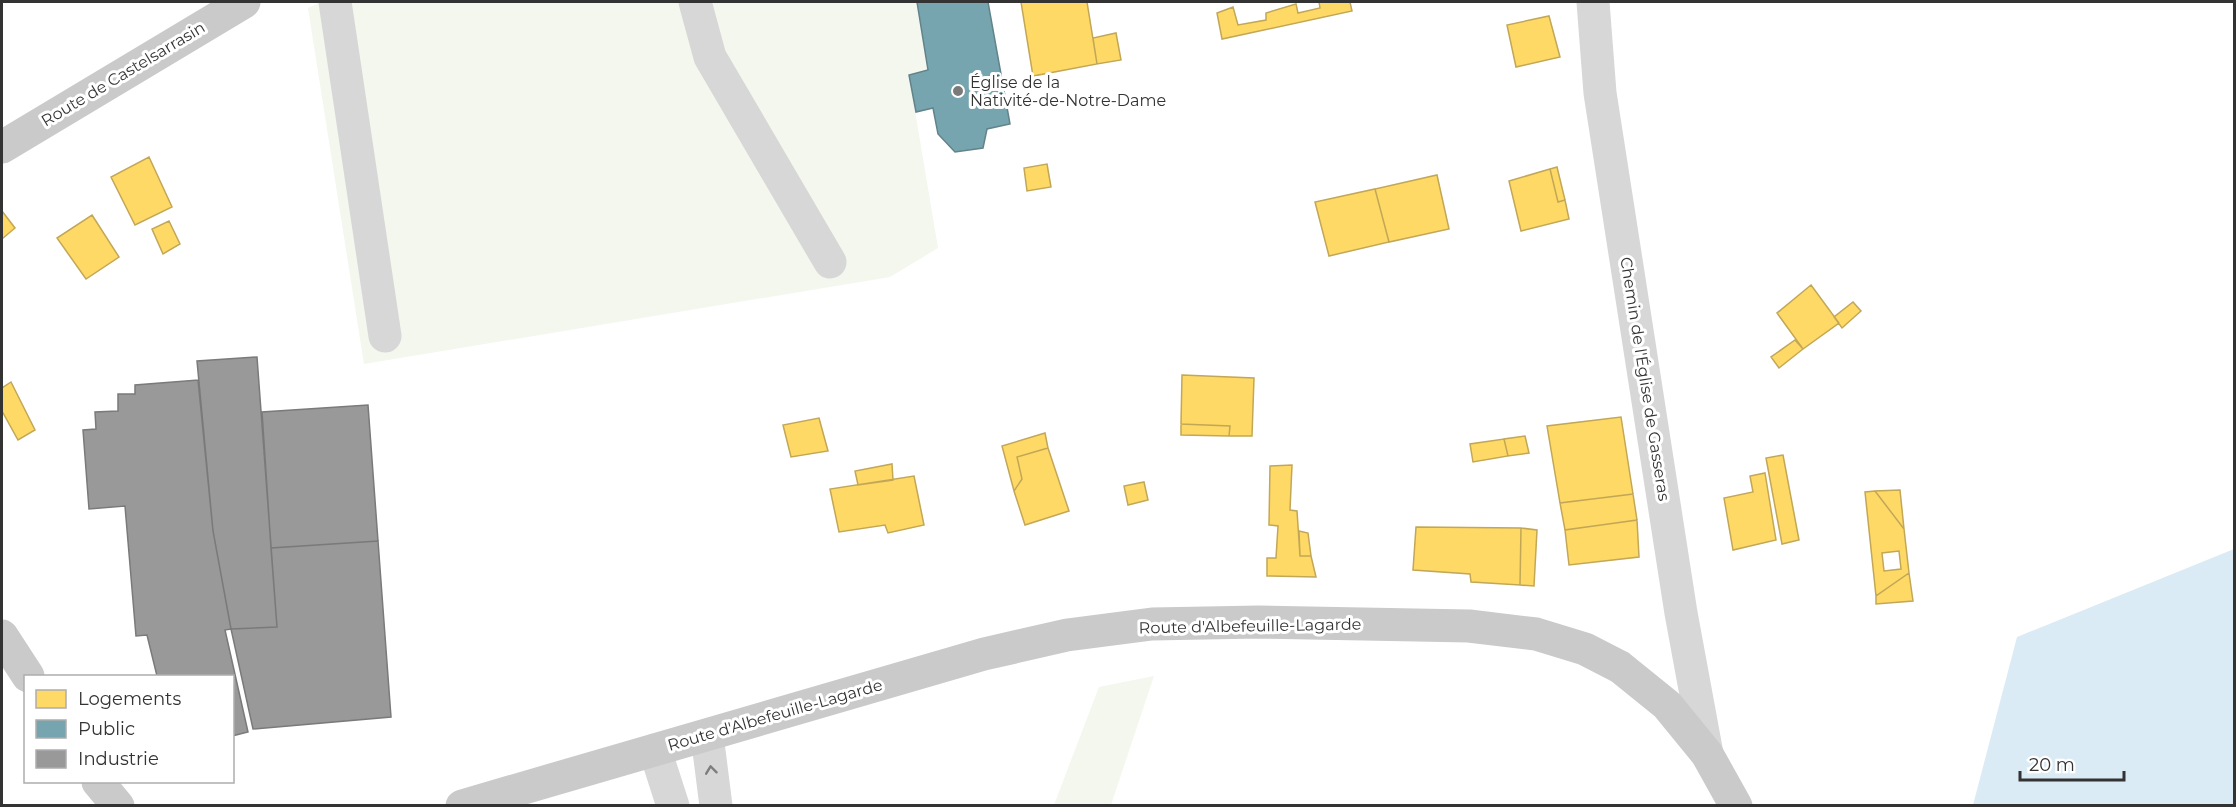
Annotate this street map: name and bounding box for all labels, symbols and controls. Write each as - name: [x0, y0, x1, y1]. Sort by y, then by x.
- street label: Route de Castelsarrasin: [38, 18, 208, 130]
- place label: Église de la Nativité-de-Notre-Dame: [970, 73, 1166, 110]
- marker: Église de la Nativité-de-Notre-Dame: [951, 84, 965, 98]
- street label: Chemin de l'Église de Gasseras: [1616, 256, 1674, 503]
- street label: Route d'Albefeuille-Lagarde: [1139, 615, 1361, 637]
- legend: [24, 675, 234, 783]
- street label: Route d'Albefeuille-Lagarde: [665, 675, 885, 755]
- text: Logements: [78, 688, 181, 710]
- text: Public: [78, 718, 135, 740]
- scale bar: [2020, 744, 2124, 782]
- text: Industrie: [78, 748, 159, 770]
- text: 20 m: [2029, 754, 2075, 776]
- one-way arrow: [705, 766, 718, 775]

